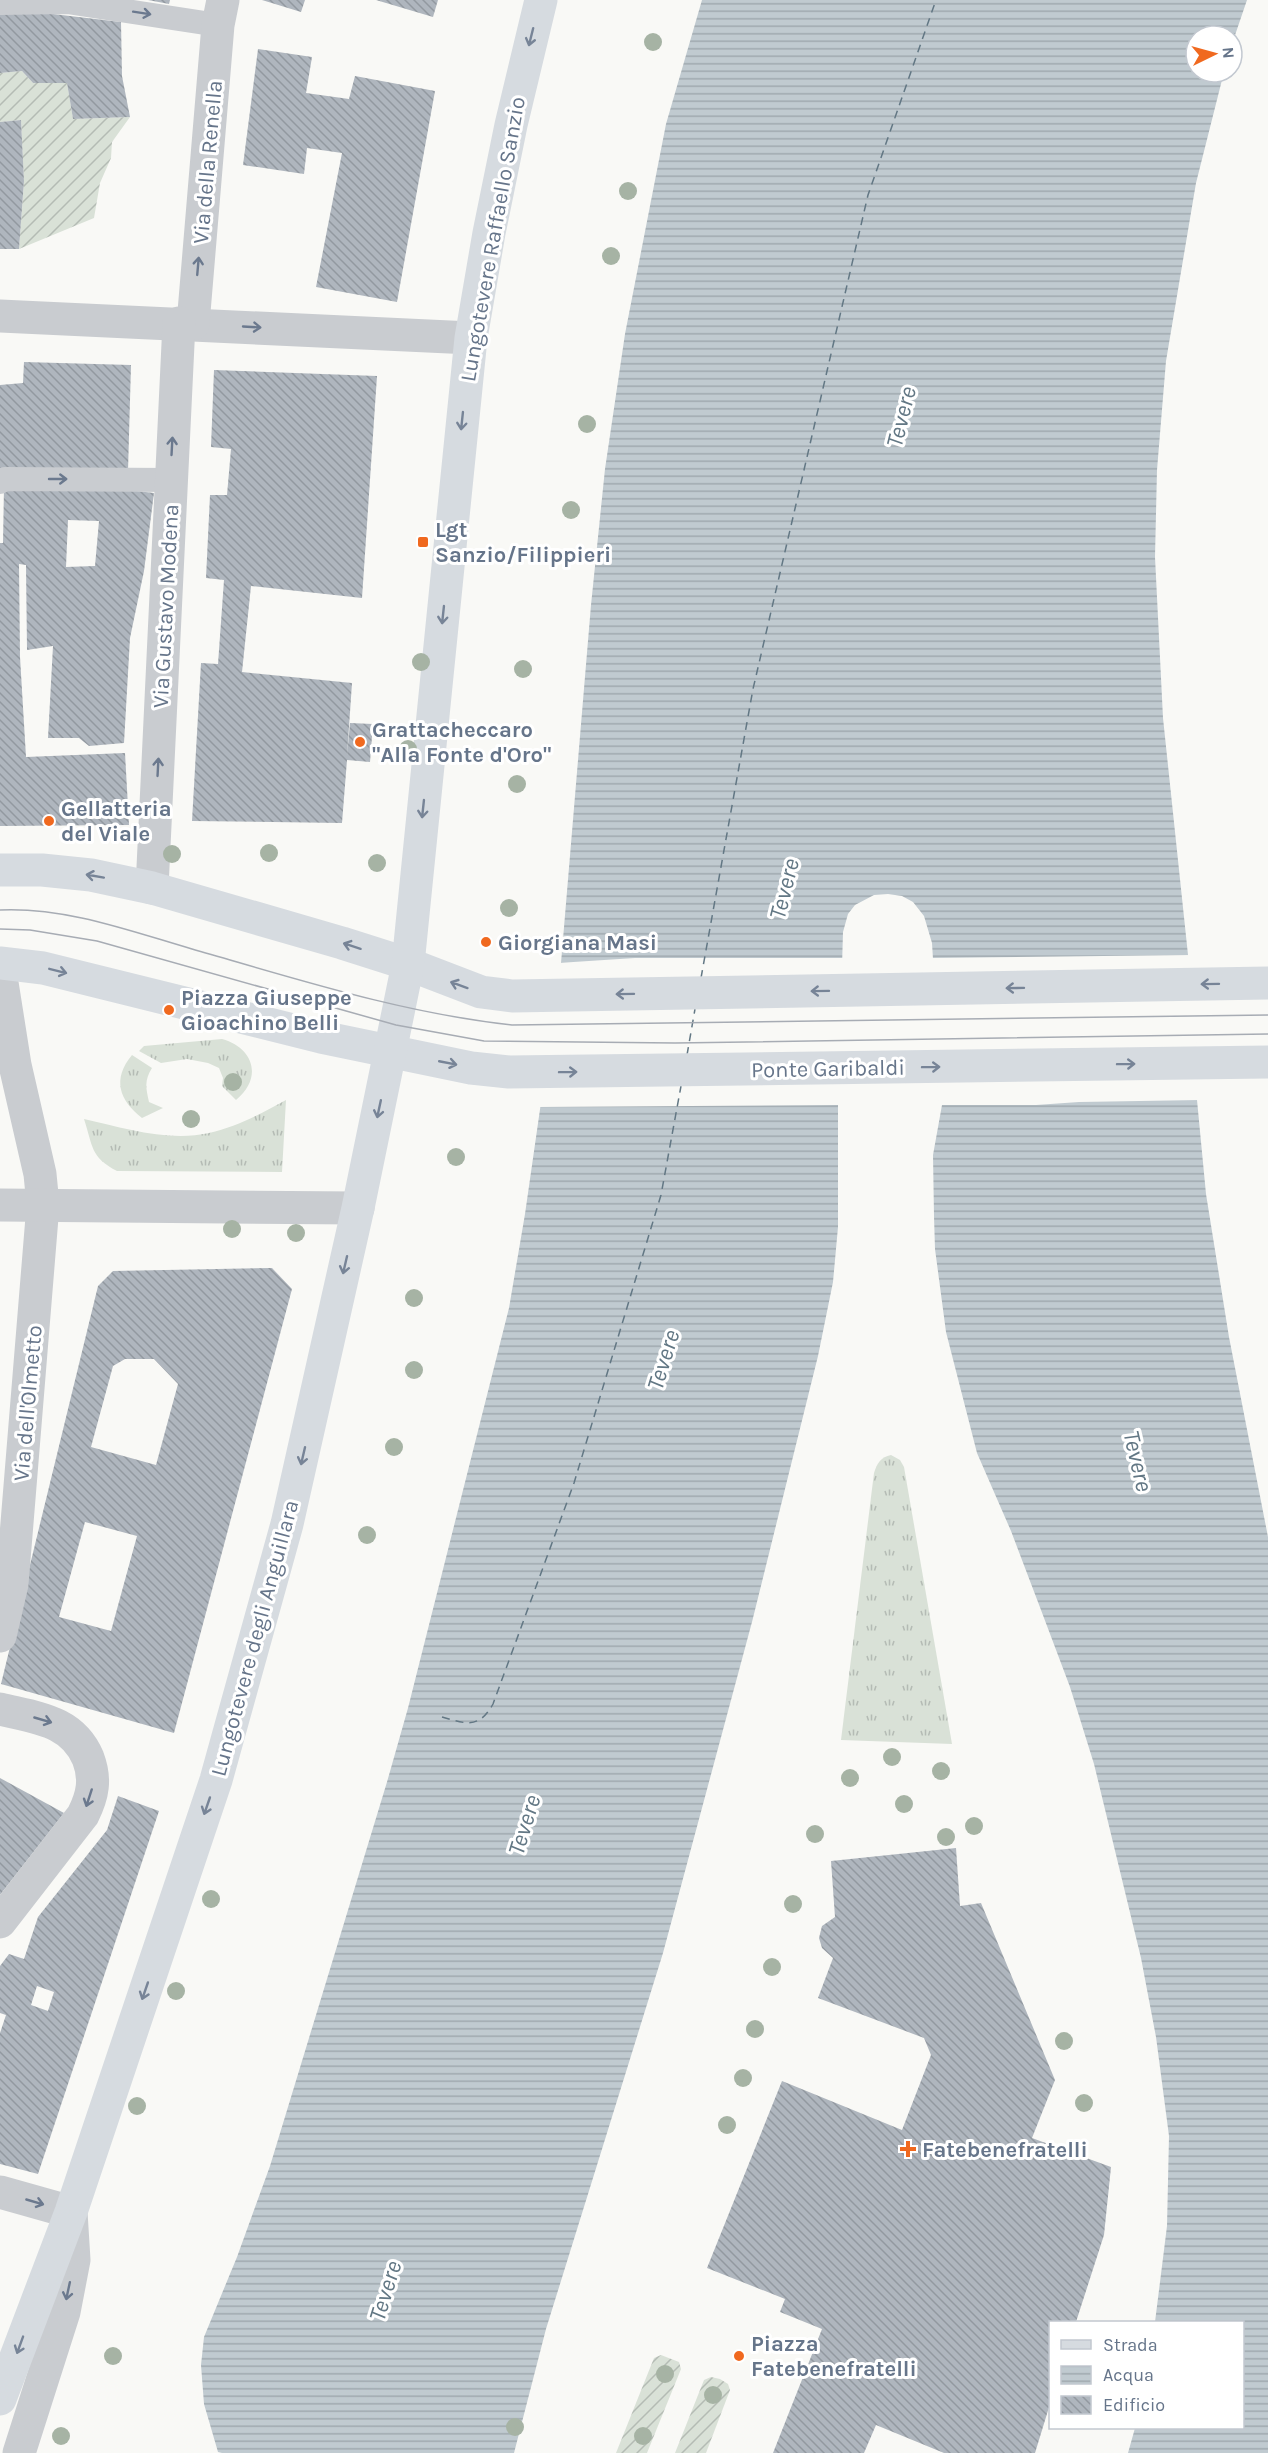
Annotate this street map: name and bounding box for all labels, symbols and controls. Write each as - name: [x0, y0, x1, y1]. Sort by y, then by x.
- one-way arrow: [131, 8, 151, 19]
- north arrow: [1184, 24, 1244, 84]
- one-way arrow: [525, 27, 537, 46]
- text: N: [1218, 46, 1238, 59]
- street label: Via della Renella: [188, 79, 228, 245]
- street label: Lungotevere Raffaello Sanzio: [455, 95, 531, 384]
- one-way arrow: [193, 256, 204, 276]
- one-way arrow: [241, 321, 261, 332]
- water label: Tevere: [880, 384, 922, 450]
- one-way arrow: [457, 411, 468, 431]
- one-way arrow: [167, 436, 178, 456]
- one-way arrow: [47, 473, 67, 485]
- street label: Via Gustavo Modena: [148, 503, 184, 709]
- place label: Lgt Sanzio/Filippieri: [435, 517, 611, 568]
- marker: Lgt Sanzio/Filippieri: [416, 535, 430, 549]
- one-way arrow: [437, 605, 448, 625]
- place label: Grattacheccaro "Alla Fonte d'Oro": [372, 717, 551, 768]
- marker: Grattacheccaro "Alla Fonte d'Oro": [353, 735, 367, 749]
- one-way arrow: [152, 757, 163, 777]
- place label: Gellatteria del Viale: [61, 796, 172, 847]
- one-way arrow: [417, 799, 428, 819]
- marker: Gellatteria del Viale: [42, 814, 56, 828]
- water label: Tevere: [763, 856, 805, 922]
- one-way arrow: [86, 870, 105, 881]
- place label: Giorgiana Masi: [498, 930, 657, 956]
- marker: Giorgiana Masi: [479, 935, 493, 949]
- one-way arrow: [343, 940, 362, 951]
- one-way arrow: [48, 966, 67, 978]
- one-way arrow: [450, 978, 469, 989]
- one-way arrow: [1200, 979, 1220, 990]
- one-way arrow: [1005, 982, 1025, 994]
- place label: Piazza Giuseppe Gioachino Belli: [181, 985, 352, 1036]
- one-way arrow: [810, 985, 830, 997]
- one-way arrow: [615, 988, 635, 1000]
- marker: Piazza Giuseppe Gioachino Belli: [162, 1003, 176, 1017]
- street label: Ponte Garibaldi: [751, 1055, 905, 1083]
- one-way arrow: [437, 1058, 457, 1069]
- one-way arrow: [1115, 1058, 1135, 1070]
- one-way arrow: [920, 1061, 940, 1073]
- one-way arrow: [557, 1066, 577, 1078]
- one-way arrow: [372, 1100, 384, 1119]
- one-way arrow: [339, 1256, 351, 1275]
- street label: Via dell'Olmetto: [8, 1324, 48, 1482]
- water label: Tevere: [641, 1326, 685, 1394]
- water label: Tevere: [1117, 1428, 1159, 1494]
- one-way arrow: [296, 1446, 308, 1465]
- street label: Lungotevere degli Anguillara: [206, 1497, 304, 1779]
- one-way arrow: [33, 1715, 52, 1726]
- one-way arrow: [83, 1788, 94, 1807]
- water label: Tevere: [502, 1791, 546, 1859]
- one-way arrow: [201, 1796, 212, 1815]
- one-way arrow: [139, 1981, 150, 2000]
- place label: Fatebenefratelli: [922, 2137, 1088, 2163]
- marker: Fatebenefratelli: [899, 2140, 917, 2158]
- one-way arrow: [26, 2196, 45, 2208]
- water label: Tevere: [363, 2257, 407, 2325]
- one-way arrow: [62, 2280, 73, 2300]
- legend: [1049, 2321, 1244, 2429]
- place label: Piazza Fatebenefratelli: [751, 2331, 917, 2382]
- text: Strada: [1103, 2334, 1158, 2356]
- one-way arrow: [13, 2335, 24, 2354]
- marker: Piazza Fatebenefratelli: [732, 2349, 746, 2363]
- text: Acqua: [1103, 2364, 1154, 2386]
- text: Edificio: [1103, 2394, 1165, 2416]

